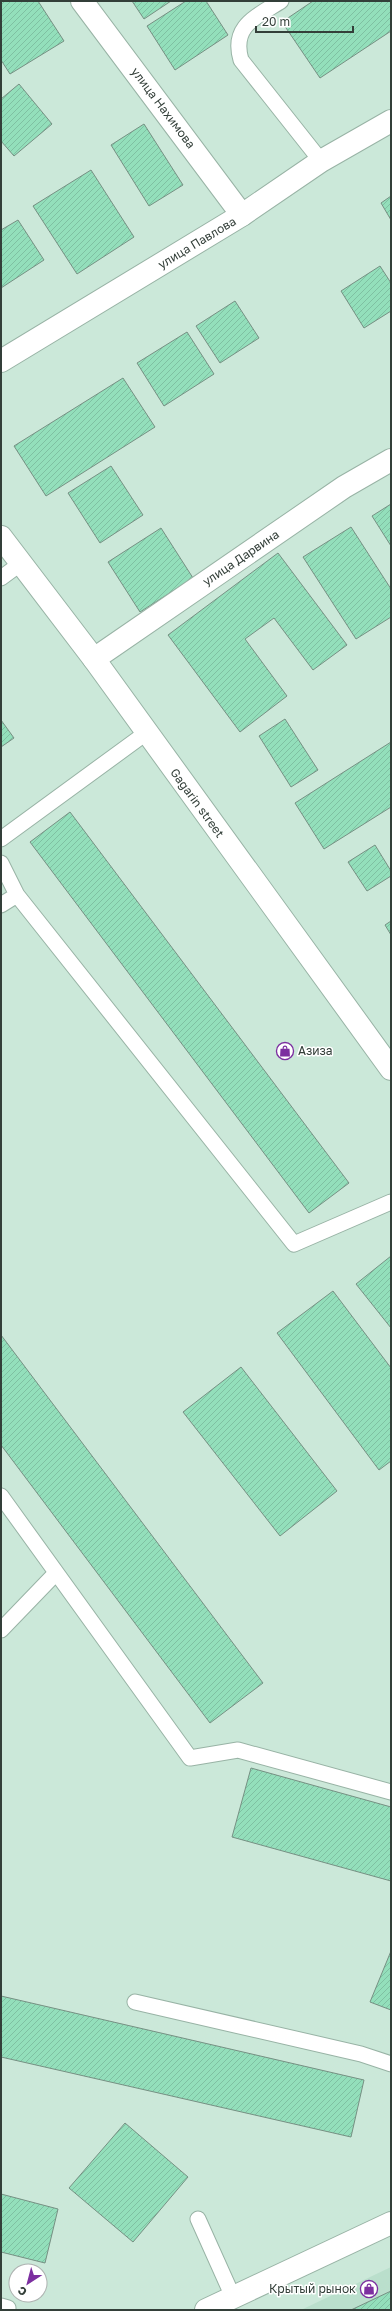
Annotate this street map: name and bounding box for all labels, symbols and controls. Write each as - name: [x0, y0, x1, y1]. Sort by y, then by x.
- scale bar: [256, 8, 353, 34]
- text: 20 m: [262, 14, 290, 29]
- street label: улица Нахимова: [128, 64, 199, 151]
- street label: улица Павлова: [155, 213, 239, 272]
- street label: улица Дарвина: [200, 526, 282, 589]
- street label: Gagarin street: [167, 765, 228, 840]
- shop icon: Азиза: [275, 1041, 295, 1061]
- place label: Азиза: [298, 1043, 333, 1058]
- north arrow: [8, 2263, 48, 2303]
- shop icon: Крытый рынок: [359, 2279, 379, 2299]
- place label: Крытый рынок: [269, 2281, 356, 2296]
- text: С: [15, 2284, 29, 2299]

